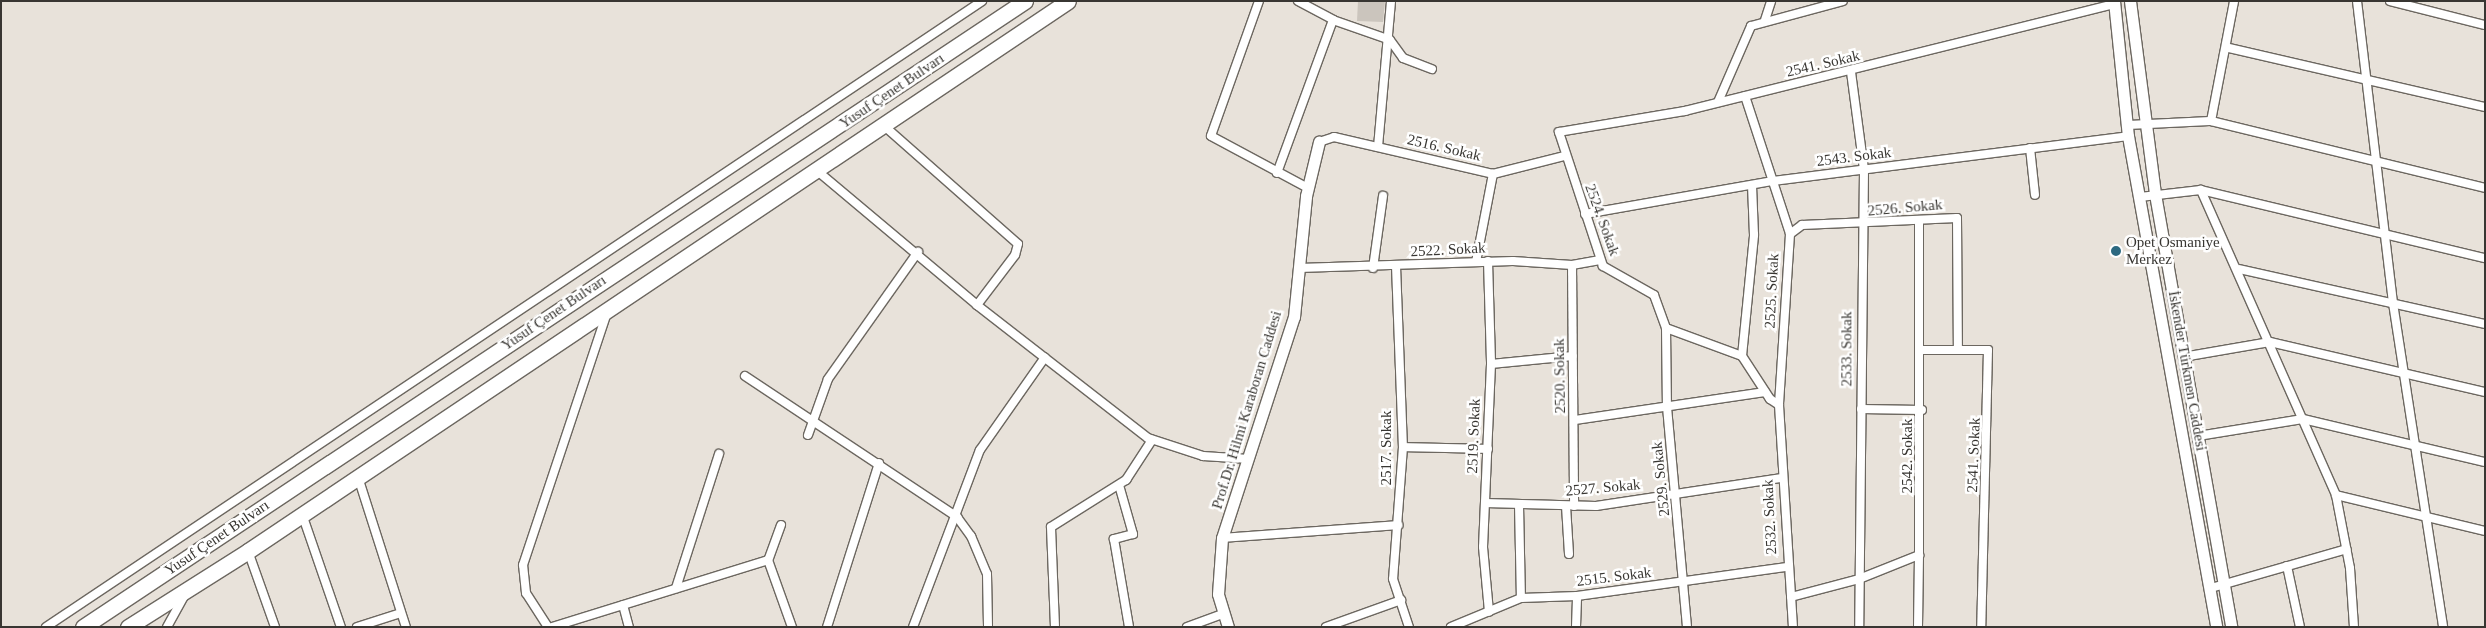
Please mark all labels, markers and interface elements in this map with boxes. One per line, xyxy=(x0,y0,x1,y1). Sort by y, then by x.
street label: 2541. Sokak xyxy=(1784,47,1862,81)
street label: Yusuf Çenet Bulvarı xyxy=(836,49,948,133)
street label: 2516. Sokak xyxy=(1405,131,1483,165)
street label: 2543. Sokak xyxy=(1816,143,1892,171)
street label: 2524. Sokak xyxy=(1581,182,1623,258)
street label: 2526. Sokak xyxy=(1867,196,1943,220)
place label: Opet Osmaniye Merkez xyxy=(2126,233,2220,268)
street label: 2522. Sokak xyxy=(1410,239,1486,261)
marker: Opet Osmaniye Merkez xyxy=(2110,245,2122,257)
street label: 2525. Sokak xyxy=(1761,253,1783,329)
street label: Yusuf Çenet Bulvarı xyxy=(498,271,610,355)
street label: İskender Türkmen Caddesi xyxy=(2164,289,2210,453)
street label: Prof.Dr. Hilmi Karaboran Caddesi xyxy=(1208,309,1286,511)
street label: 2533. Sokak xyxy=(1838,312,1856,386)
street label: 2520. Sokak xyxy=(1550,338,1570,414)
street label: 2519. Sokak xyxy=(1464,398,1484,474)
street label: 2517. Sokak xyxy=(1378,410,1396,486)
street label: 2541. Sokak xyxy=(1964,417,1984,493)
street label: 2542. Sokak xyxy=(1899,418,1917,494)
street label: 2529. Sokak xyxy=(1648,441,1674,517)
street label: 2527. Sokak xyxy=(1565,476,1641,500)
street label: 2532. Sokak xyxy=(1759,479,1781,555)
street label: Yusuf Çenet Bulvarı xyxy=(161,496,273,580)
street label: 2515. Sokak xyxy=(1576,563,1652,591)

